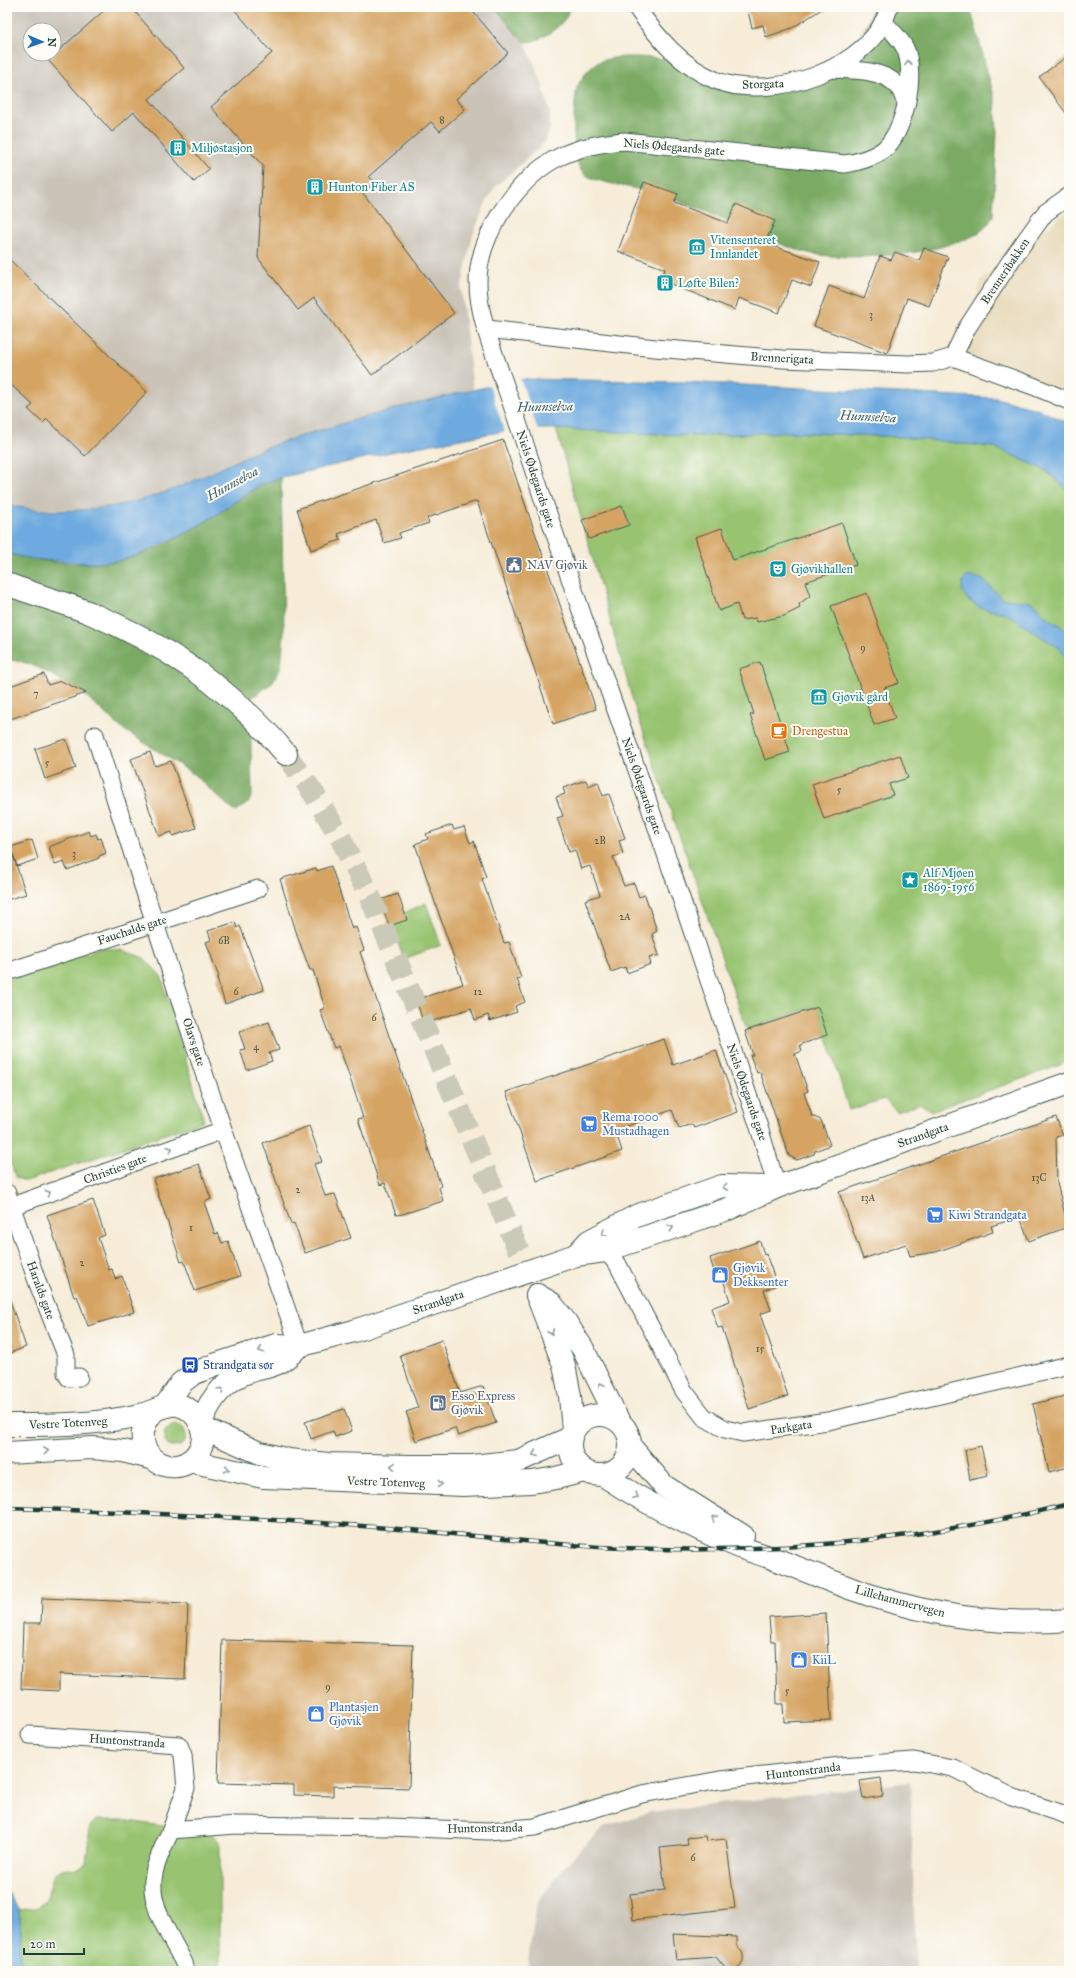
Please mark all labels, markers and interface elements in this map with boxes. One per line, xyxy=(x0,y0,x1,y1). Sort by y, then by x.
north arrow xyxy=(22,22,62,62)
text: N xyxy=(45,37,58,48)
one-way arrow xyxy=(904,60,913,66)
street label: Storgata xyxy=(742,76,785,93)
house number: 8 xyxy=(439,114,445,126)
street label: Niels Ødegaards gate xyxy=(623,136,725,159)
building icon: Miljøstasjon xyxy=(168,138,188,158)
place label: Miljøstasjon xyxy=(191,141,253,155)
building icon: Hunton Fiber AS xyxy=(305,177,325,197)
place label: Hunton Fiber AS xyxy=(328,180,415,194)
place label: Vitensenteret Innlandet xyxy=(709,233,777,261)
street label: Brenneribakken xyxy=(978,235,1032,307)
museum icon: Vitensenteret Innlandet xyxy=(687,237,707,257)
building icon: Løfte Bilen? xyxy=(655,273,675,293)
place label: Løfte Bilen? xyxy=(678,276,739,290)
house number: 3 xyxy=(869,309,873,321)
street label: Brennerigata xyxy=(750,349,815,368)
water label: Hunnselva xyxy=(516,399,573,416)
water label: Hunnselva xyxy=(838,407,897,426)
street label: Niels Ødegaards gate xyxy=(513,428,558,530)
water label: Hunnselva xyxy=(203,463,261,505)
public building icon: NAV Gjøvik xyxy=(504,555,524,575)
place label: NAV Gjøvik xyxy=(527,558,588,572)
theatre icon: Gjøvikhallen xyxy=(768,559,788,579)
place label: Gjøvikhallen xyxy=(791,562,854,576)
house number: 9 xyxy=(860,642,866,654)
museum icon: Gjøvik gård xyxy=(809,687,829,707)
house number: 7 xyxy=(33,688,39,700)
place label: Gjøvik gård xyxy=(832,690,888,705)
cafe icon: Drengestua xyxy=(769,721,789,741)
place label: Drengestua xyxy=(792,724,849,739)
street label: Niels Ødegaards gate xyxy=(618,736,665,837)
house number: 5 xyxy=(45,757,50,769)
house number: 5 xyxy=(837,784,842,796)
house number: 2B xyxy=(594,835,606,847)
house number: 3 xyxy=(72,848,76,860)
place label: Alf Mjøen 1869-1956 xyxy=(922,866,975,894)
place icon: Alf Mjøen 1869-1956 xyxy=(900,870,920,890)
house number: 2A xyxy=(619,911,631,923)
street label: Fauchalds gate xyxy=(96,912,169,949)
house number: 6B xyxy=(218,935,230,947)
house number: 6 xyxy=(233,986,239,998)
house number: 12 xyxy=(474,986,483,998)
house number: 6 xyxy=(371,1012,377,1024)
street label: Olavs gate xyxy=(179,1016,208,1068)
house number: 4 xyxy=(253,1041,259,1053)
street label: Niels Ødegaards gate xyxy=(723,1042,770,1143)
place label: Rema 1000 Mustadhagen xyxy=(602,1110,670,1139)
supermarket icon: Rema 1000 Mustadhagen xyxy=(579,1114,599,1134)
street label: Strandgata xyxy=(896,1119,952,1152)
one-way arrow xyxy=(167,1145,174,1154)
street label: Christies gate xyxy=(81,1151,149,1188)
house number: 13C xyxy=(1032,1172,1047,1184)
one-way arrow xyxy=(721,1182,728,1191)
house number: 2 xyxy=(296,1184,301,1196)
one-way arrow xyxy=(45,1190,52,1198)
house number: 13A xyxy=(861,1192,876,1204)
supermarket icon: Kiwi Strandgata xyxy=(925,1205,945,1225)
place label: Kiwi Strandgata xyxy=(948,1208,1028,1223)
house number: 1 xyxy=(189,1222,193,1234)
one-way arrow xyxy=(667,1224,674,1233)
one-way arrow xyxy=(600,1228,608,1236)
house number: 2 xyxy=(80,1257,85,1269)
street label: Haralds gate xyxy=(23,1259,58,1321)
place label: Gjøvik Dekksenter xyxy=(733,1261,789,1289)
shop icon: Gjøvik Dekksenter xyxy=(710,1265,730,1285)
street label: Strandgata xyxy=(411,1286,467,1318)
one-way arrow xyxy=(546,1327,554,1335)
house number: 15 xyxy=(756,1343,765,1355)
one-way arrow xyxy=(258,1345,265,1354)
bus stop icon: Strandgata sør xyxy=(180,1355,200,1375)
place label: Strandgata sør xyxy=(203,1358,274,1373)
one-way arrow xyxy=(598,1382,606,1390)
one-way arrow xyxy=(216,1387,223,1395)
place label: Esso Express Gjøvik xyxy=(451,1389,515,1417)
fuel station icon: Esso Express Gjøvik xyxy=(428,1393,448,1413)
street label: Vestre Totenveg xyxy=(28,1414,108,1433)
street label: Parkgata xyxy=(769,1417,814,1438)
one-way arrow xyxy=(43,1447,49,1456)
one-way arrow xyxy=(531,1449,539,1457)
one-way arrow xyxy=(390,1462,396,1470)
one-way arrow xyxy=(224,1464,230,1472)
street label: Vestre Totenveg xyxy=(346,1474,426,1491)
one-way arrow xyxy=(437,1480,443,1488)
one-way arrow xyxy=(632,1491,639,1499)
one-way arrow xyxy=(711,1516,718,1523)
street label: Lillehammervegen xyxy=(853,1582,947,1621)
shop icon: KiiL xyxy=(789,1650,809,1670)
place label: KiiL xyxy=(812,1653,836,1667)
house number: 9 xyxy=(325,1681,331,1693)
house number: 5 xyxy=(785,1685,790,1697)
place label: Plantasjen Gjøvik xyxy=(329,1700,379,1728)
shop icon: Plantasjen Gjøvik xyxy=(306,1704,326,1724)
street label: Huntonstranda xyxy=(89,1731,166,1751)
street label: Huntonstranda xyxy=(765,1759,842,1783)
street label: Huntonstranda xyxy=(447,1820,524,1836)
house number: 6 xyxy=(690,1852,696,1864)
scale bar xyxy=(24,1930,84,1956)
text: 20 m xyxy=(30,1937,56,1951)

